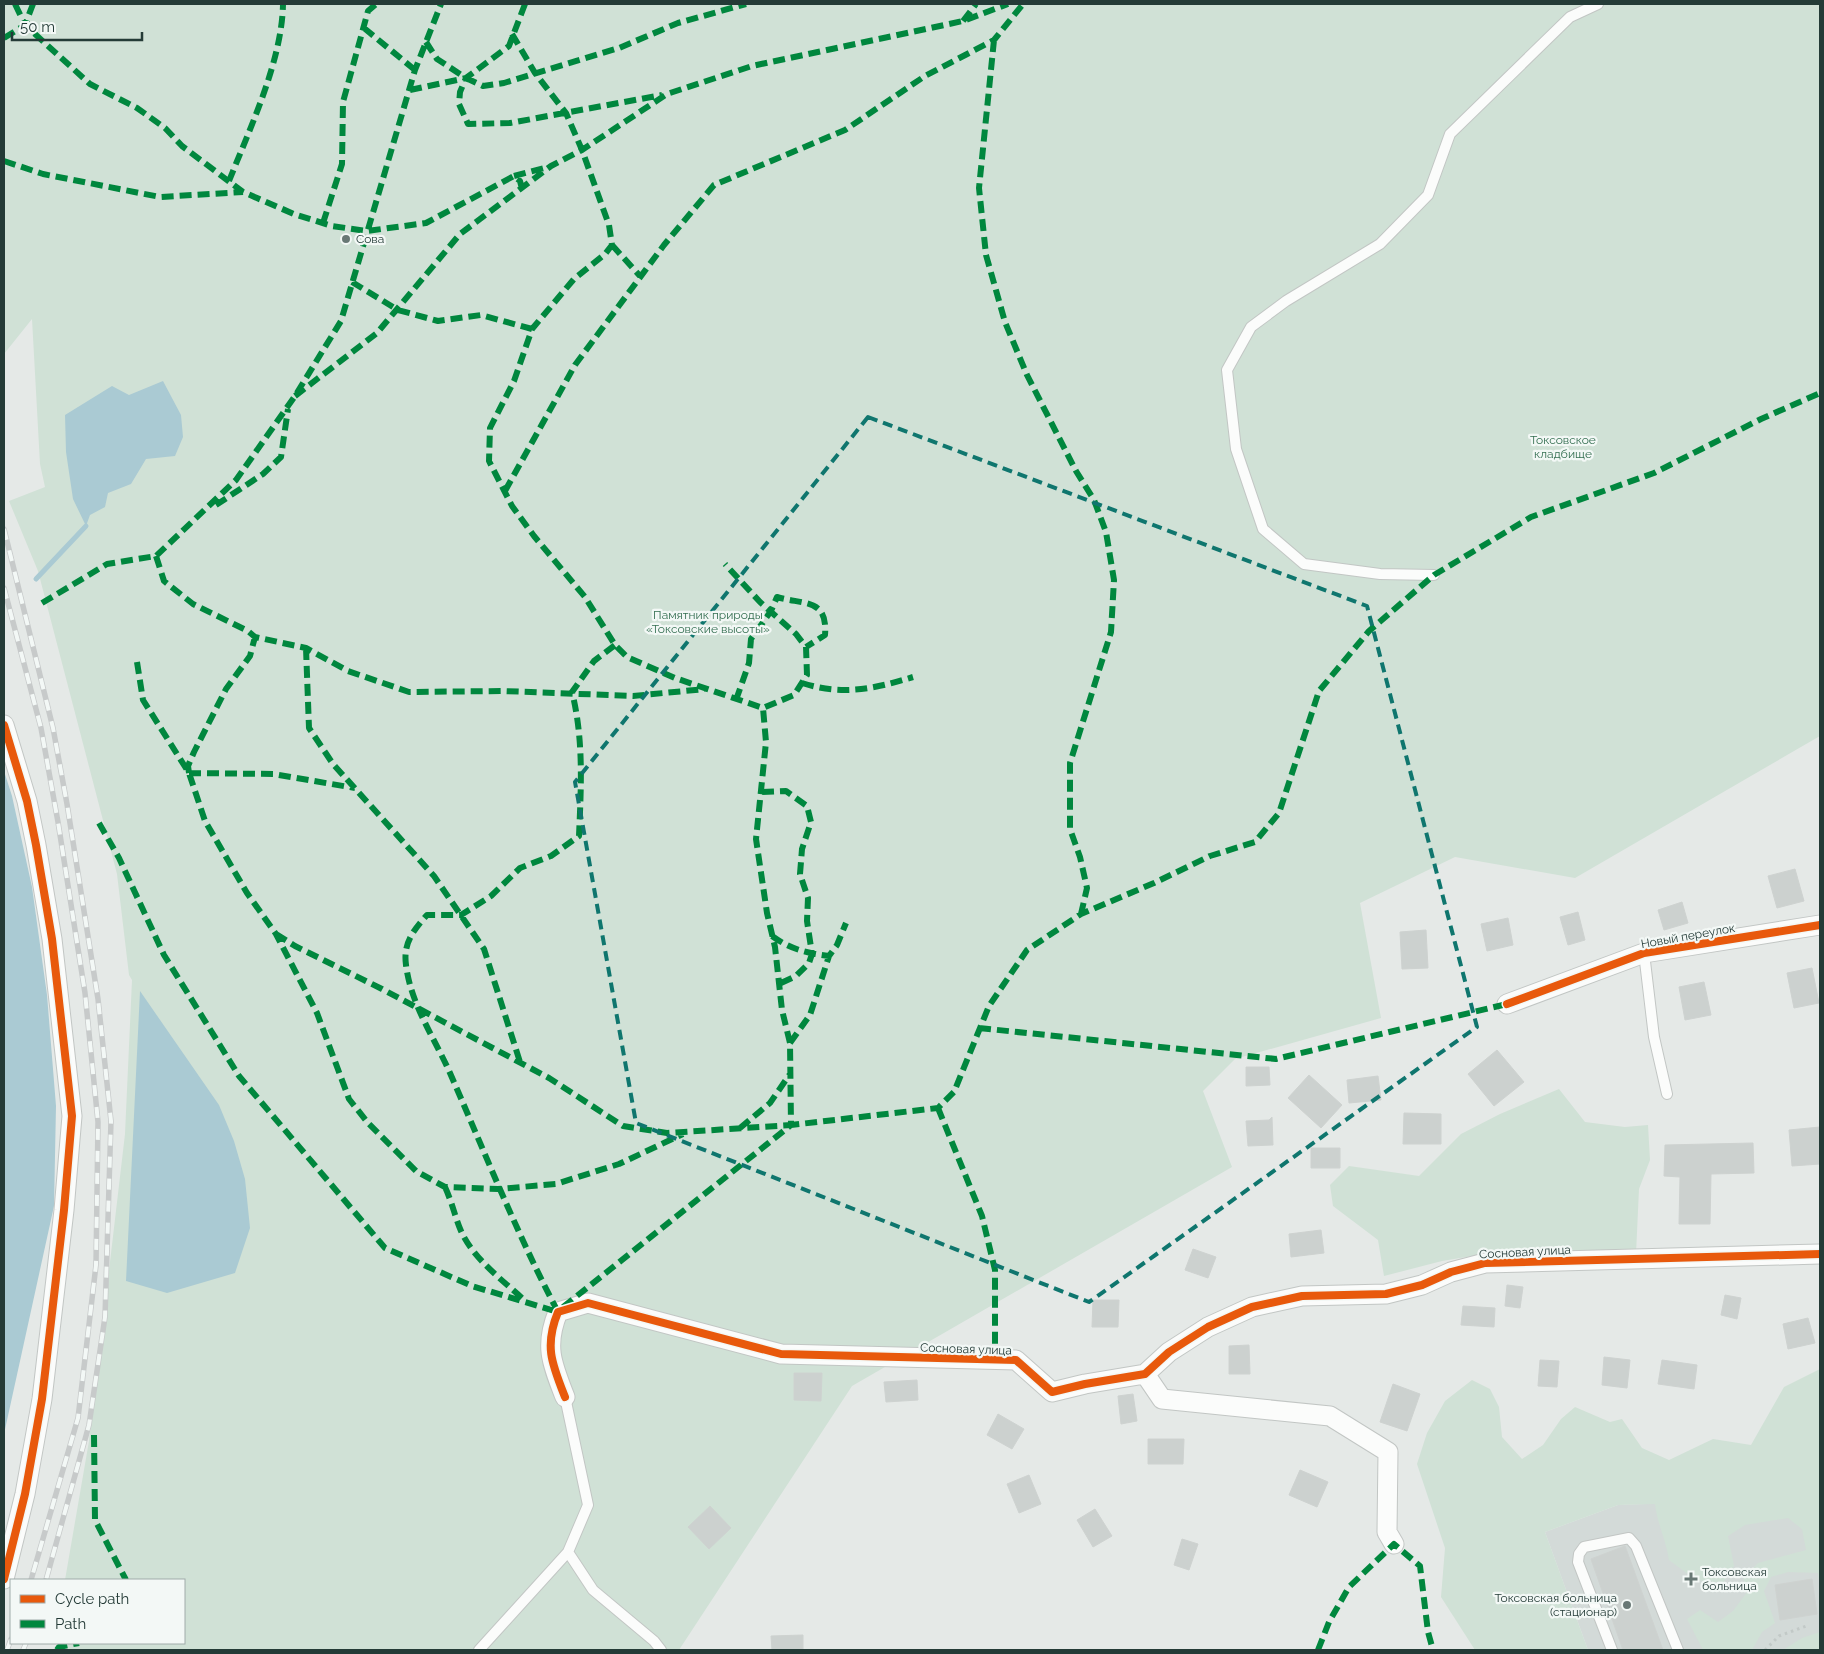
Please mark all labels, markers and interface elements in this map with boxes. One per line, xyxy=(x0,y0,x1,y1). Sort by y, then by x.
scale bar xyxy=(12,10,142,42)
text: 50 m xyxy=(20,18,55,36)
place label: Сова xyxy=(356,232,384,246)
marker: Сова xyxy=(340,233,352,245)
park label: Токсовское кладбище xyxy=(1530,433,1596,461)
park label: Памятник природы «Токсовские высоты» xyxy=(646,608,770,636)
street label: Новый переулок xyxy=(1640,921,1736,951)
street label: Сосновая улица xyxy=(1479,1243,1571,1261)
street label: Сосновая улица xyxy=(920,1340,1012,1358)
place label: Токсовская больница xyxy=(1702,1565,1767,1593)
marker: Токсовская больница xyxy=(1684,1572,1698,1586)
legend xyxy=(10,1579,185,1644)
text: Cycle path xyxy=(55,1590,129,1608)
place label: Токсовская больница (стационар) xyxy=(1495,1591,1617,1619)
marker: Токсовская больница (стационар) xyxy=(1621,1599,1633,1611)
text: Path xyxy=(55,1615,86,1633)

